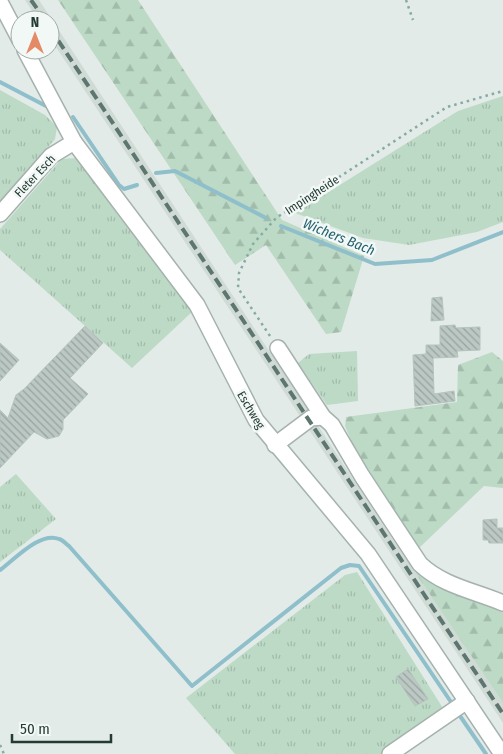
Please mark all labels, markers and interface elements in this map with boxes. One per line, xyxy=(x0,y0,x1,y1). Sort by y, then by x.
north arrow xyxy=(10,10,60,60)
text: N xyxy=(31,14,39,31)
street label: Fleter Esch xyxy=(12,152,58,200)
street label: Impingheide xyxy=(282,172,342,218)
water label: Wichers Bach xyxy=(301,215,377,259)
street label: Eschweg xyxy=(234,389,268,432)
scale bar xyxy=(12,712,111,744)
text: 50 m xyxy=(20,720,50,738)

